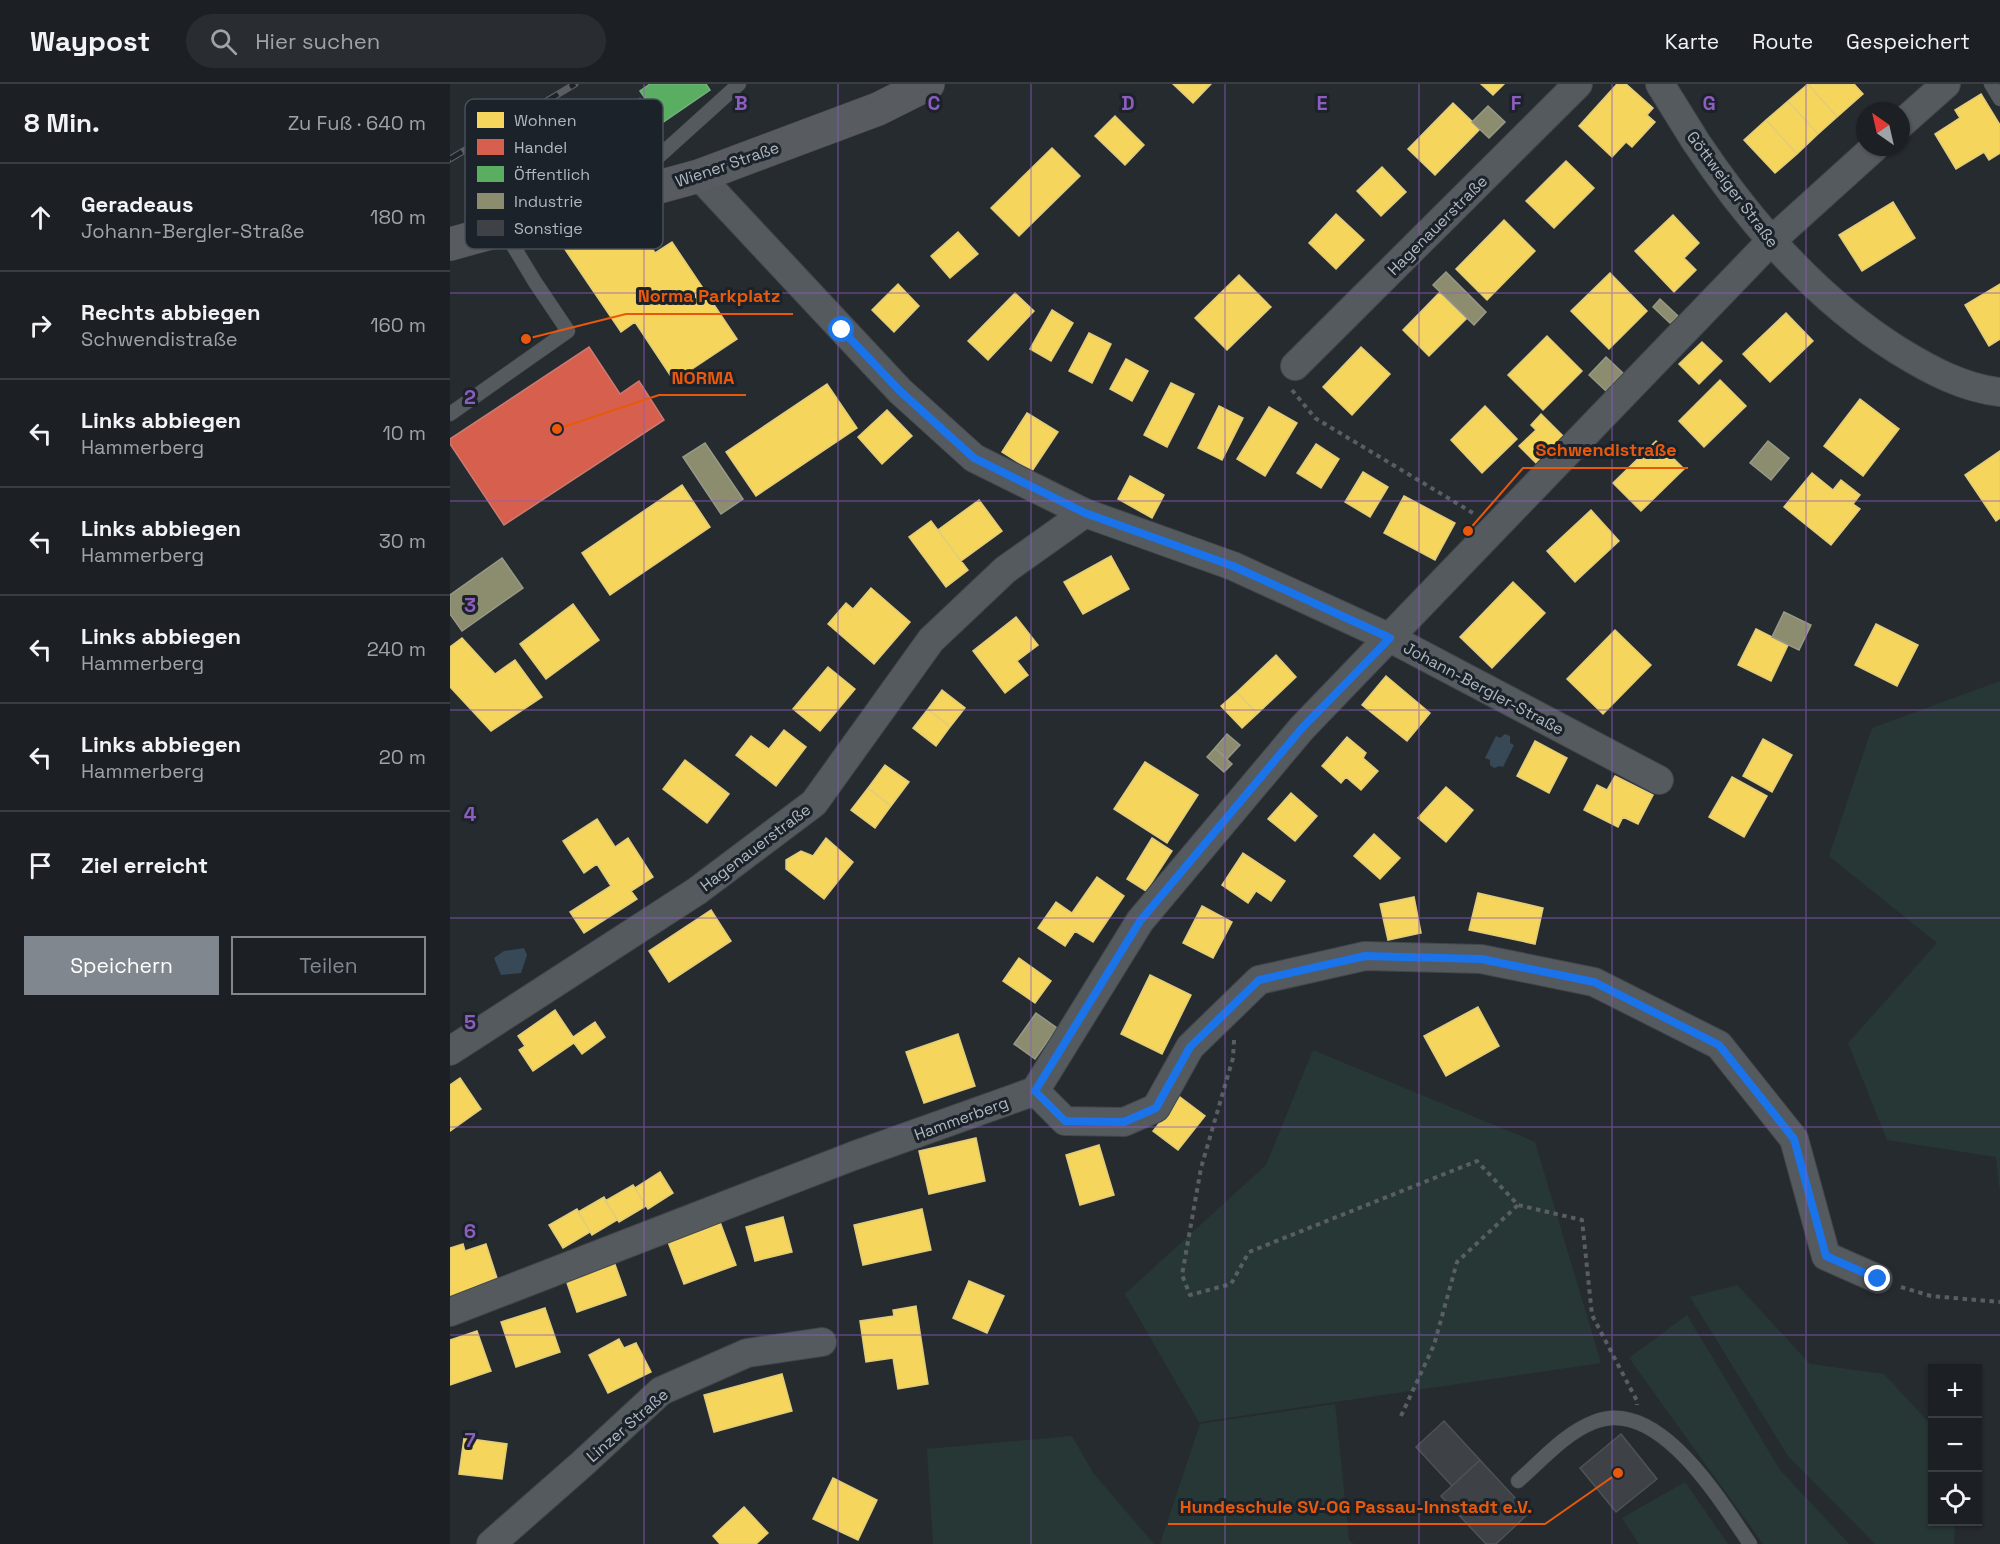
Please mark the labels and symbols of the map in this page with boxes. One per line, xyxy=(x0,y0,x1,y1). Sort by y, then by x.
text: B xyxy=(734,90,748,116)
text: C xyxy=(928,90,941,116)
text: D xyxy=(1121,90,1135,116)
text: E xyxy=(1316,90,1328,116)
text: F xyxy=(1511,90,1522,116)
text: G xyxy=(1702,90,1716,116)
legend xyxy=(465,99,663,249)
north arrow xyxy=(1856,102,1910,156)
text: Wohnen xyxy=(514,110,577,131)
street label: Göttweiger Straße xyxy=(1682,127,1783,252)
text: Handel xyxy=(514,137,567,158)
street label: Wiener Straße xyxy=(672,137,782,192)
text: Öffentlich xyxy=(514,164,590,185)
street label: Hagenauerstraße xyxy=(1383,171,1492,280)
text: Industrie xyxy=(514,191,583,212)
text: Sonstige xyxy=(514,218,583,239)
callout: Norma Parkplatz xyxy=(626,278,793,314)
text: Norma Parkplatz xyxy=(638,284,780,307)
route start xyxy=(828,316,854,342)
callout: NORMA xyxy=(659,359,746,395)
text: NORMA xyxy=(672,366,735,389)
text: 2 xyxy=(464,384,476,410)
callout: Schwendistraße xyxy=(1523,432,1688,468)
text: Schwendistraße xyxy=(1535,438,1677,461)
text: 3 xyxy=(464,592,476,618)
street label: Johann-Bergler-Straße xyxy=(1400,637,1568,740)
street label: Hagenauerstraße xyxy=(696,799,815,896)
text: 4 xyxy=(464,801,477,827)
text: 5 xyxy=(464,1009,476,1035)
street label: Hammerberg xyxy=(911,1092,1011,1145)
text: 6 xyxy=(464,1218,476,1244)
route end xyxy=(1864,1265,1890,1291)
street label: Linzer Straße xyxy=(582,1384,673,1467)
text: 7 xyxy=(464,1427,476,1453)
callout: Hundeschule SV-OG Passau-Innstadt e.V. xyxy=(1168,1488,1545,1524)
text: Hundeschule SV-OG Passau-Innstadt e.V. xyxy=(1180,1495,1532,1518)

